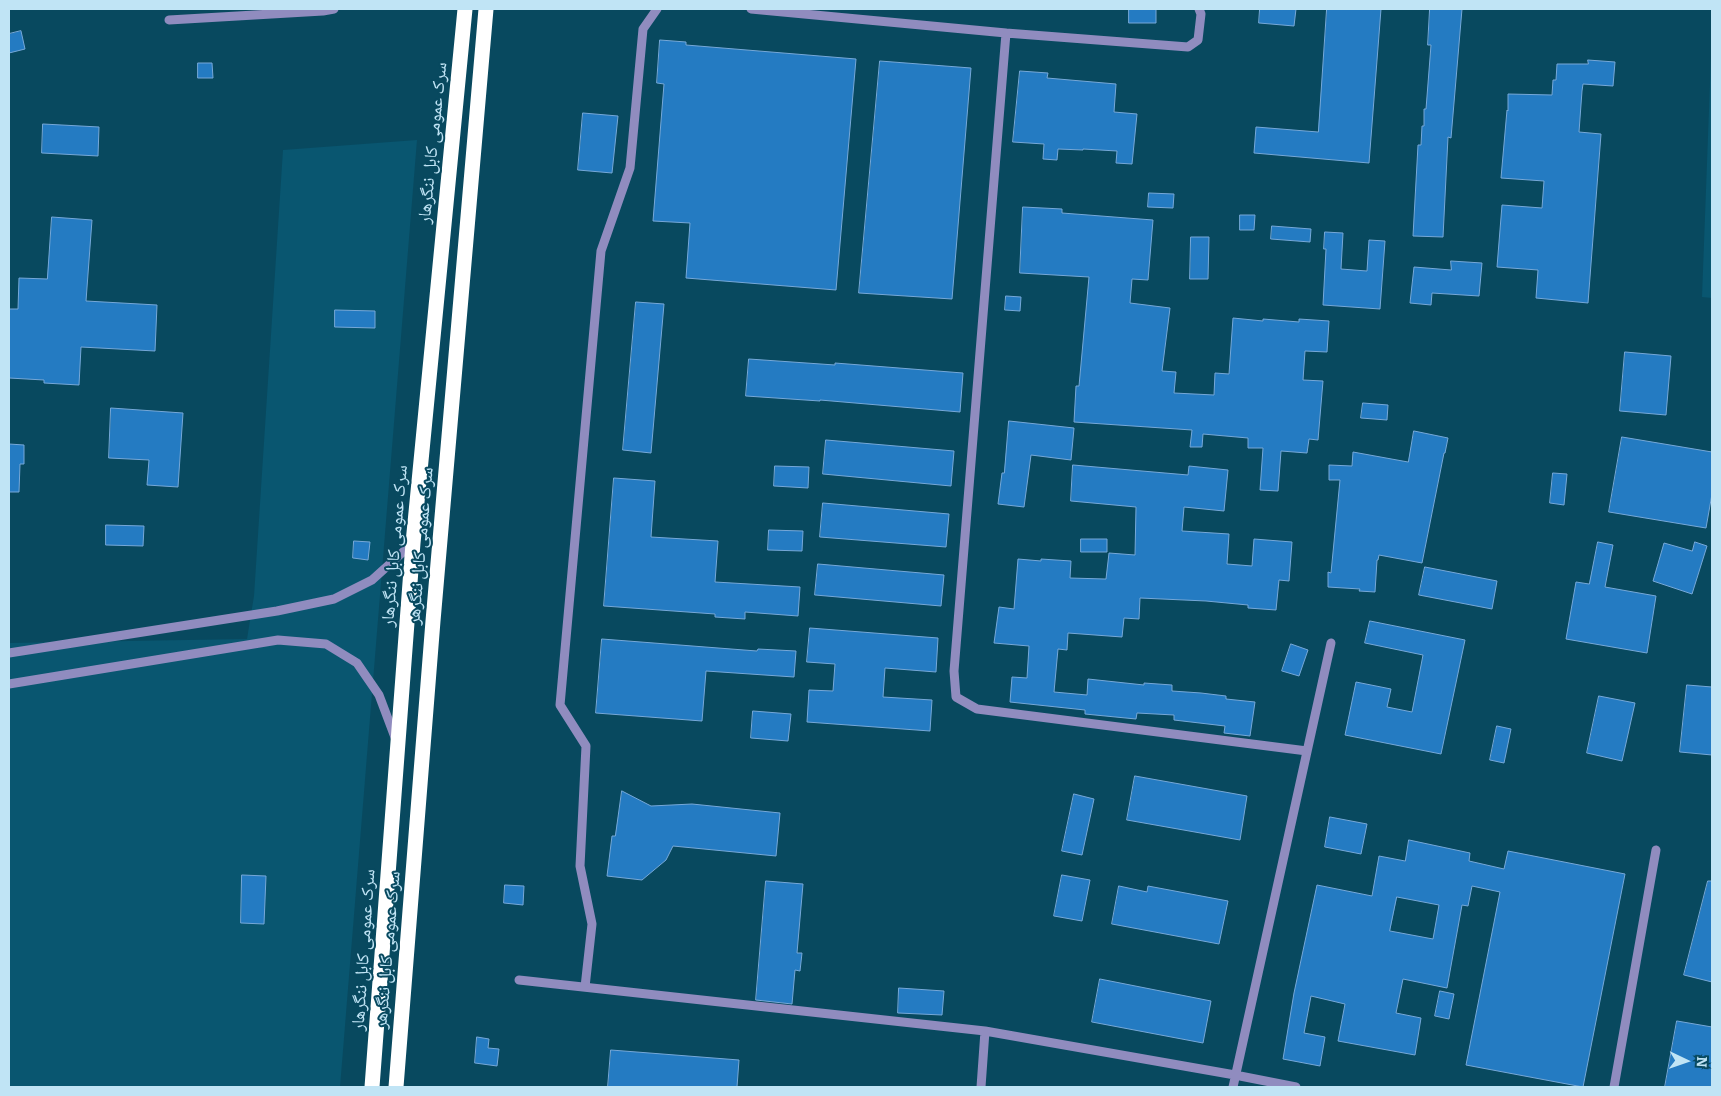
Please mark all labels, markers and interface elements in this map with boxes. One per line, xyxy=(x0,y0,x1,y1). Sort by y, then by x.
street label: سرک عمومی کابل ننگرهار xyxy=(414,61,452,225)
street label: سرک عمومی کابل ننگرهار xyxy=(377,464,413,628)
street label: سرک عمومی کابل ننگرهر xyxy=(403,466,439,626)
street label: سرک عمومی کابل ننگرهار xyxy=(348,868,380,1032)
street label: سرک عمومی کابل ننگرهر xyxy=(370,870,406,1030)
north arrow xyxy=(1661,1036,1711,1086)
text: N xyxy=(1693,1056,1710,1068)

